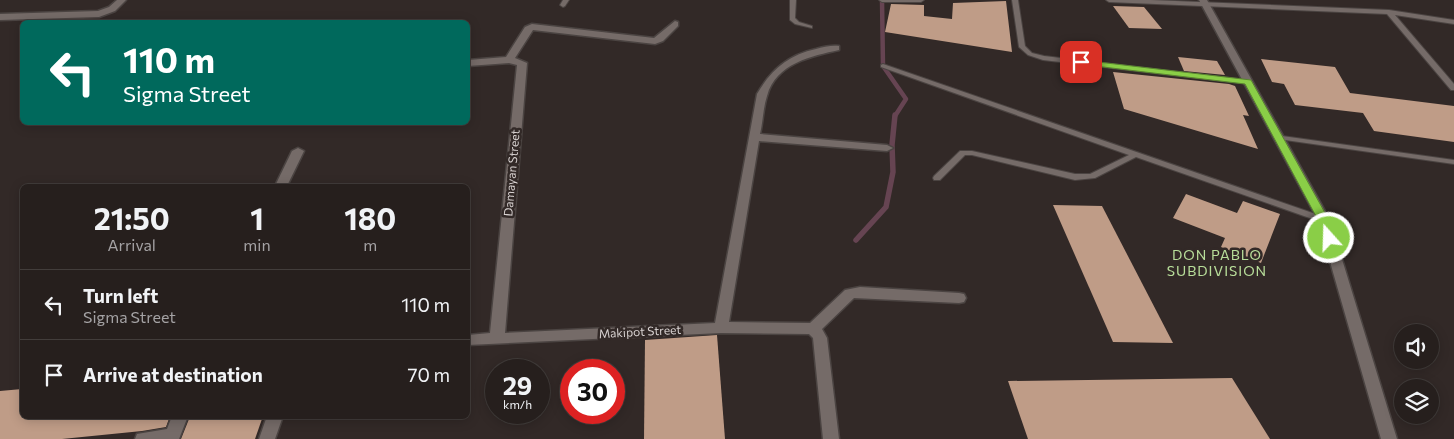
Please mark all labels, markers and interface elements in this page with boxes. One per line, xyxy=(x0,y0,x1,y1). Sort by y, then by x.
text: 110 m xyxy=(123,37,215,80)
icon: left xyxy=(40,40,105,105)
pin xyxy=(1060,41,1102,83)
icon: arrive xyxy=(1067,48,1095,76)
text: Sigma Street xyxy=(123,80,251,107)
street label: Damayan Street xyxy=(500,129,522,217)
text: 21:50 xyxy=(94,199,170,236)
text: 1 xyxy=(250,199,264,236)
text: 180 xyxy=(344,199,396,236)
position arrow xyxy=(1302,211,1354,263)
text: Arrival xyxy=(107,235,156,254)
text: min xyxy=(243,235,271,254)
text: m xyxy=(363,235,377,254)
district label: DON PABLO SUBDIVISION xyxy=(1167,246,1267,279)
text: Turn left xyxy=(83,284,158,307)
icon: left xyxy=(40,291,68,319)
text: 110 m xyxy=(401,293,450,316)
text: Sigma Street xyxy=(83,307,176,326)
street label: Makipot Street xyxy=(598,322,682,340)
map controls xyxy=(1394,324,1439,424)
button: sound xyxy=(1394,324,1439,369)
speed limit sign: 30 xyxy=(560,359,625,424)
icon: arrive xyxy=(40,361,68,389)
text: Arrive at destination xyxy=(83,363,263,386)
text: 70 m xyxy=(407,363,450,386)
text: 29 xyxy=(503,370,532,400)
button: layers xyxy=(1394,379,1439,424)
text: km/h xyxy=(503,397,532,411)

